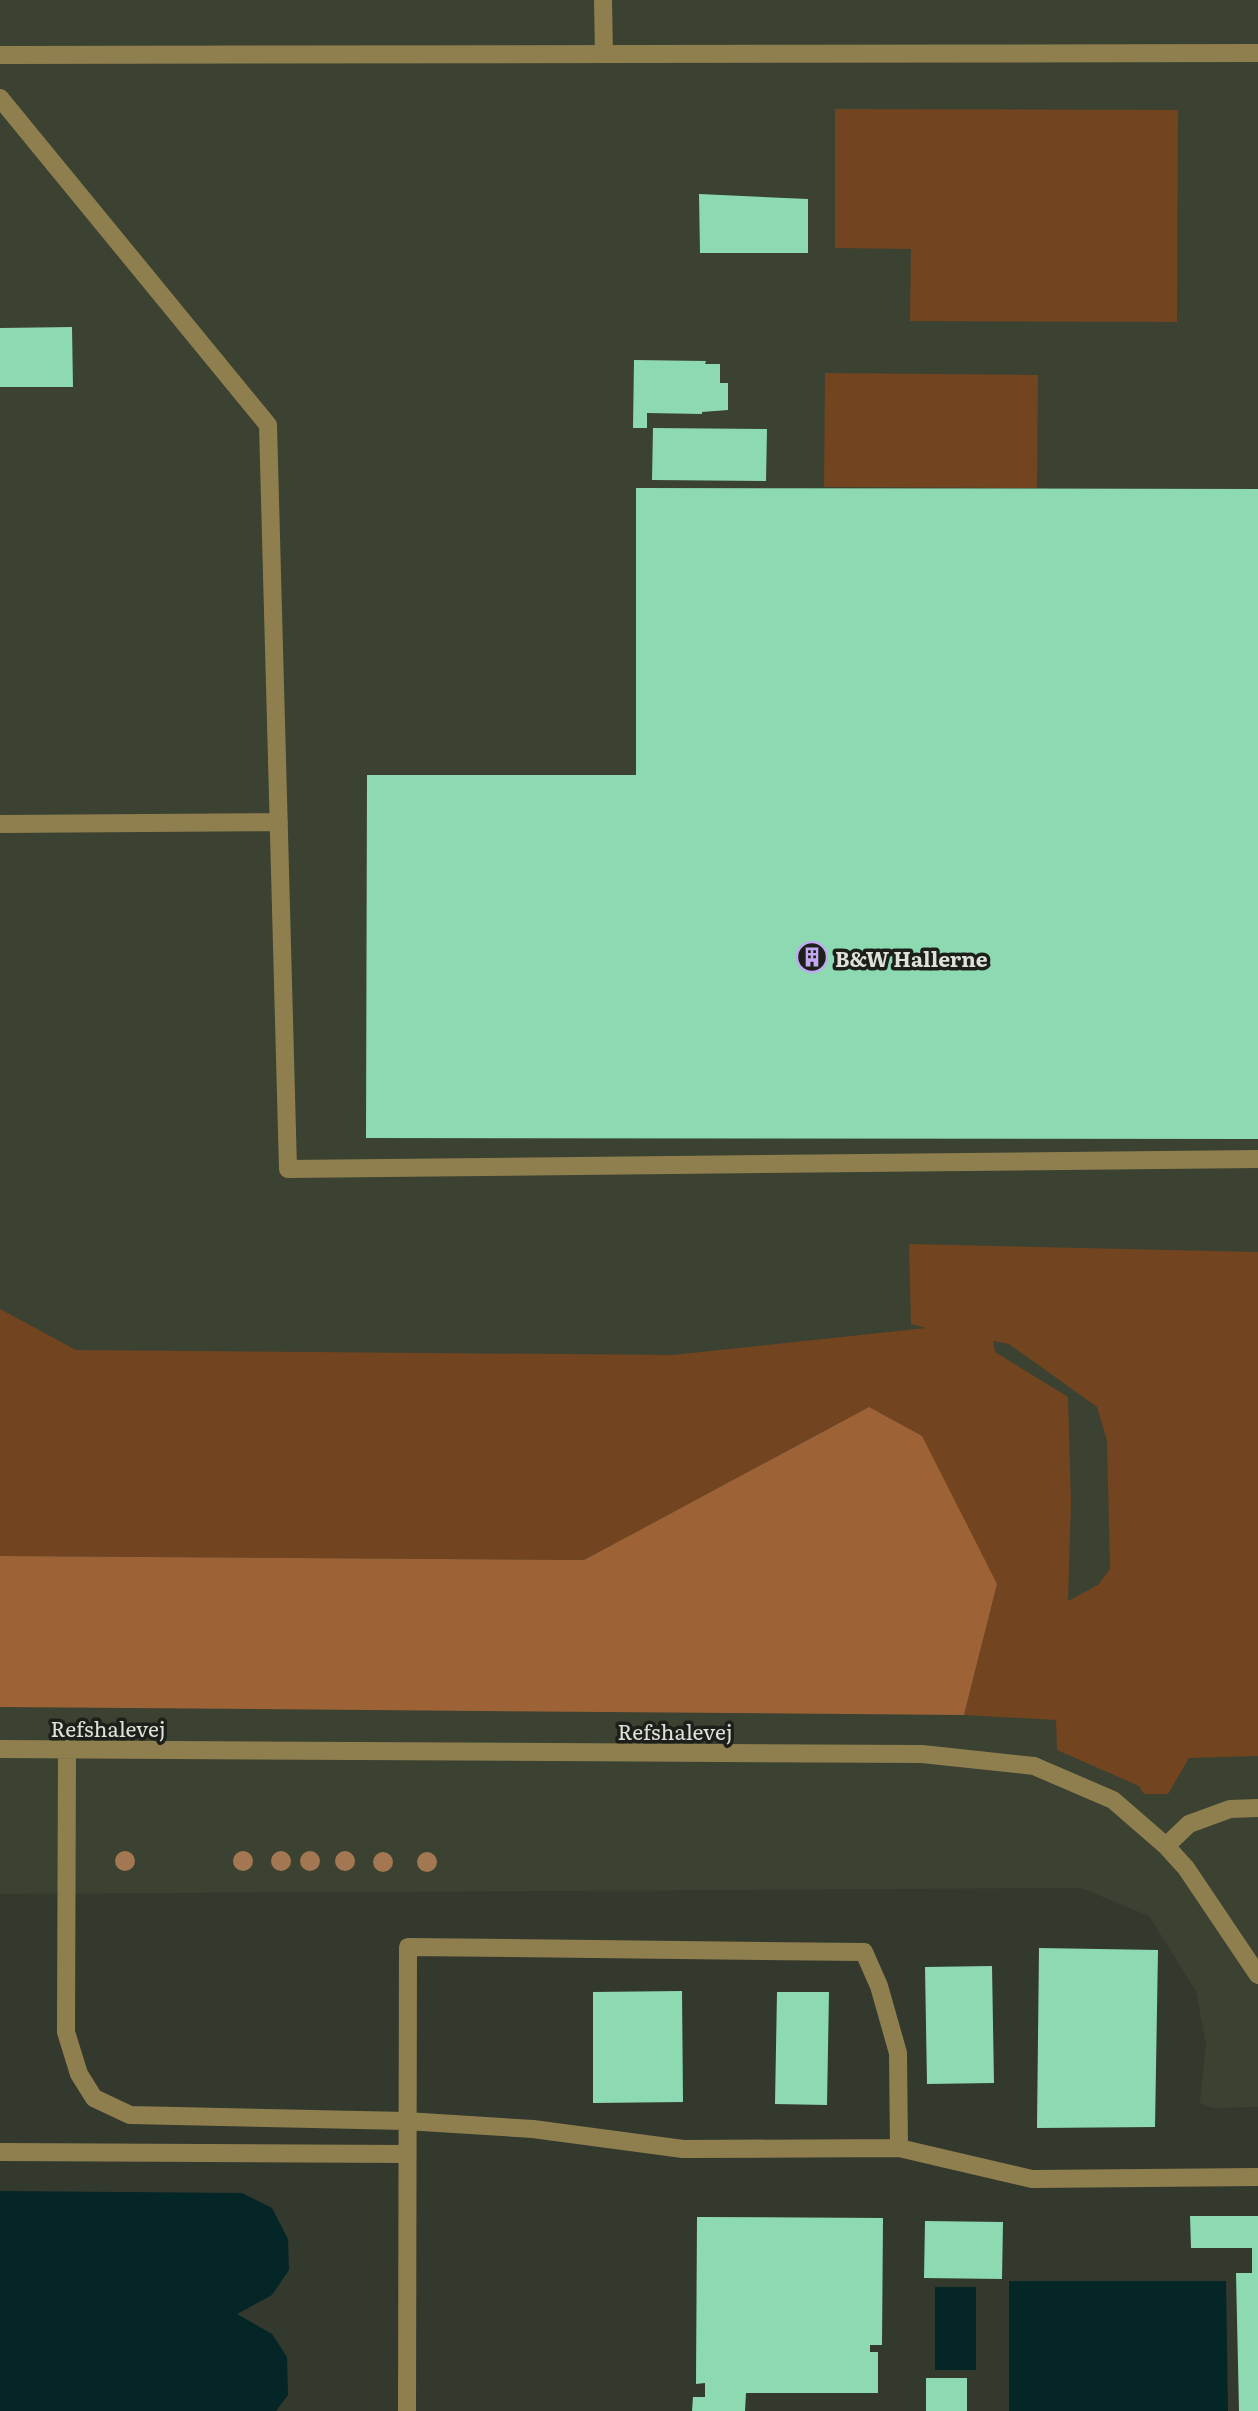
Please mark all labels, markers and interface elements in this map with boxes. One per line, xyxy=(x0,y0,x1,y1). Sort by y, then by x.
building icon: B&W Hallerne xyxy=(795,940,829,974)
place label: B&W Hallerne xyxy=(835,942,988,973)
street label: Refshalevej xyxy=(51,1712,165,1743)
street label: Refshalevej xyxy=(618,1715,732,1746)

